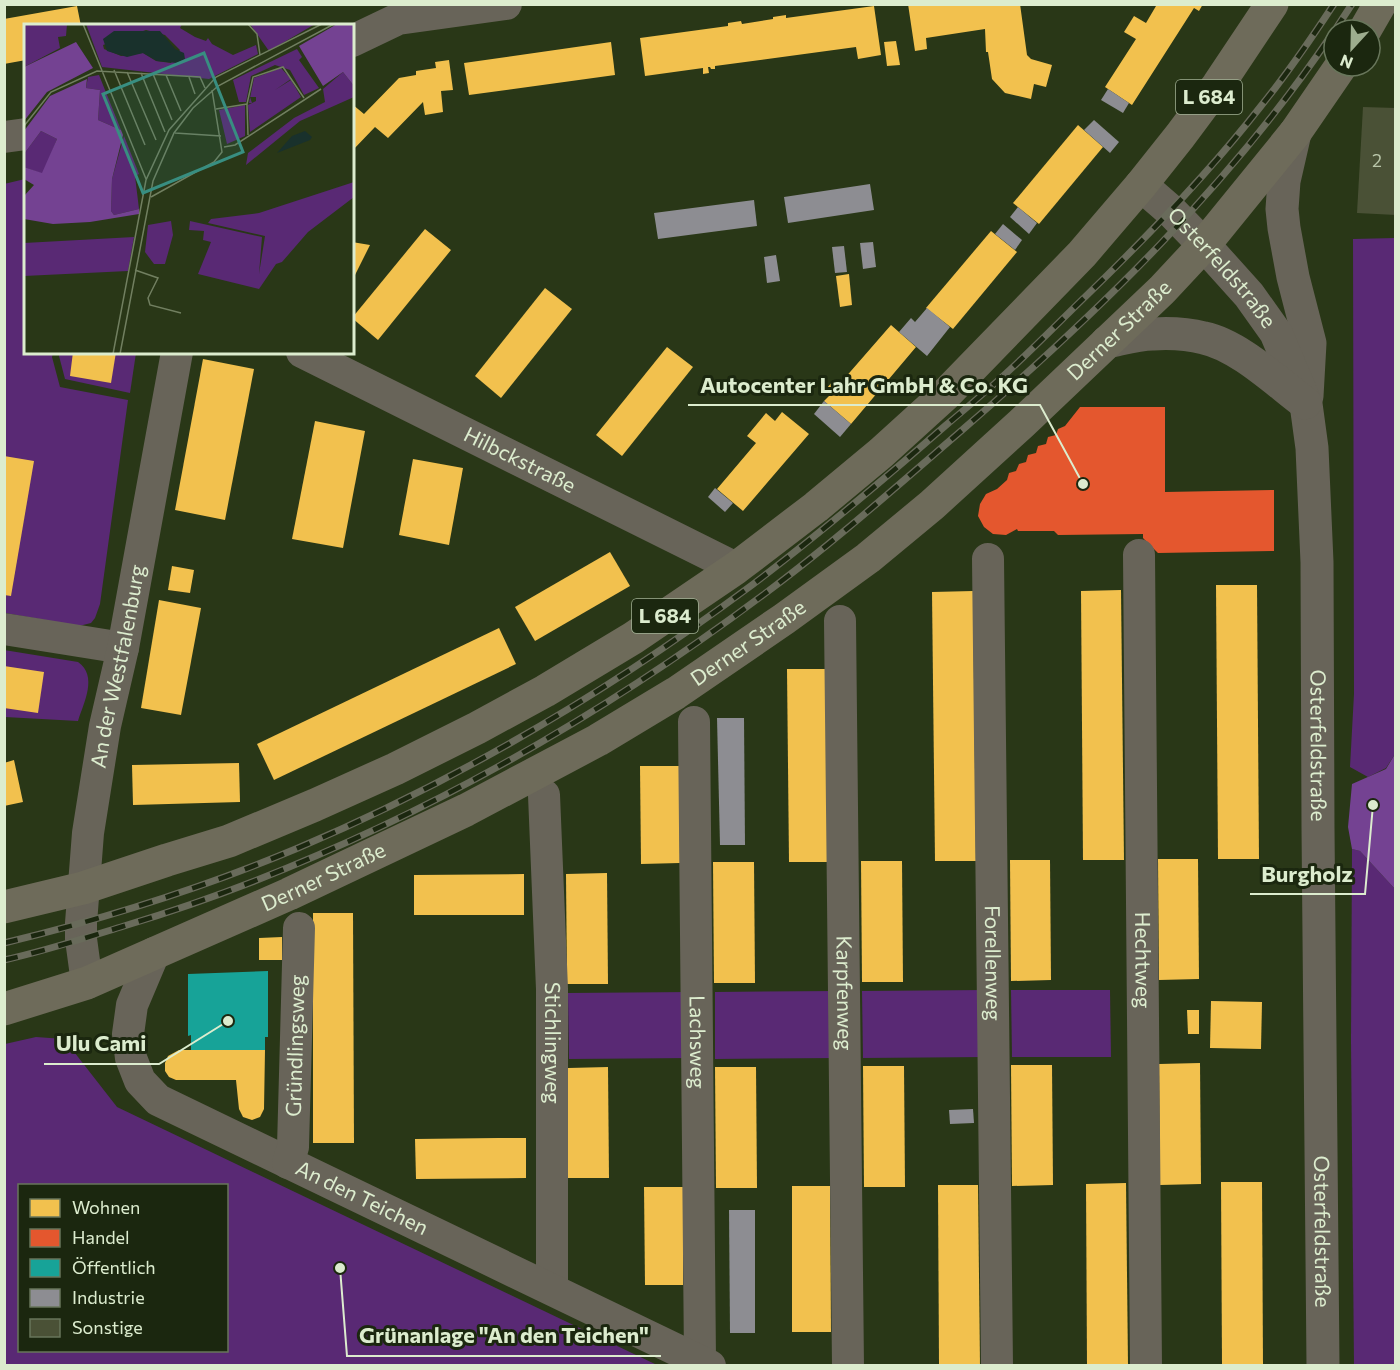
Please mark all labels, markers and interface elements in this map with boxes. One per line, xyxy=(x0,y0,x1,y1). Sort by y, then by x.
north arrow xyxy=(1322,18,1382,78)
inset map xyxy=(24,24,354,354)
text: N xyxy=(1337,51,1355,73)
road number: L 684 xyxy=(1176,80,1242,114)
house number: 2 xyxy=(1372,149,1382,171)
street label: Osterfeldstraße xyxy=(1163,201,1282,332)
street label: Derner Straße xyxy=(1061,274,1176,385)
callout: Autocenter Lahr GmbH & Co. KG xyxy=(688,365,1040,405)
text: Autocenter Lahr GmbH & Co. KG xyxy=(700,371,1028,398)
street label: Hilbckstraße xyxy=(460,421,580,497)
street label: An der Westfalenburg xyxy=(85,562,149,770)
street label: Derner Straße xyxy=(685,594,810,690)
road number: L 684 xyxy=(632,599,698,633)
street label: Osterfeldstraße xyxy=(1306,669,1332,822)
street label: Derner Straße xyxy=(257,836,389,916)
callout: Burgholz xyxy=(1250,854,1365,894)
text: Burgholz xyxy=(1261,860,1353,887)
street label: Forellenweg xyxy=(981,905,1007,1021)
street label: Hechtweg xyxy=(1131,911,1157,1008)
street label: Karpfenweg xyxy=(832,935,859,1051)
street label: Gründlingsweg xyxy=(280,974,309,1117)
street label: Stichlingweg xyxy=(541,981,566,1104)
street label: Lachsweg xyxy=(686,995,711,1089)
callout: Ulu Cami xyxy=(44,1024,159,1064)
text: Ulu Cami xyxy=(56,1029,146,1056)
street label: An den Teichen xyxy=(292,1154,433,1239)
street label: Osterfeldstraße xyxy=(1310,1155,1336,1308)
legend xyxy=(18,1184,228,1352)
text: Wohnen xyxy=(72,1196,140,1218)
text: Handel xyxy=(72,1226,130,1248)
text: Öffentlich xyxy=(72,1256,156,1278)
text: Industrie xyxy=(72,1286,145,1308)
text: Sonstige xyxy=(72,1316,143,1338)
callout: Grünanlage "An den Teichen" xyxy=(347,1316,661,1356)
text: Grünanlage "An den Teichen" xyxy=(359,1321,649,1348)

